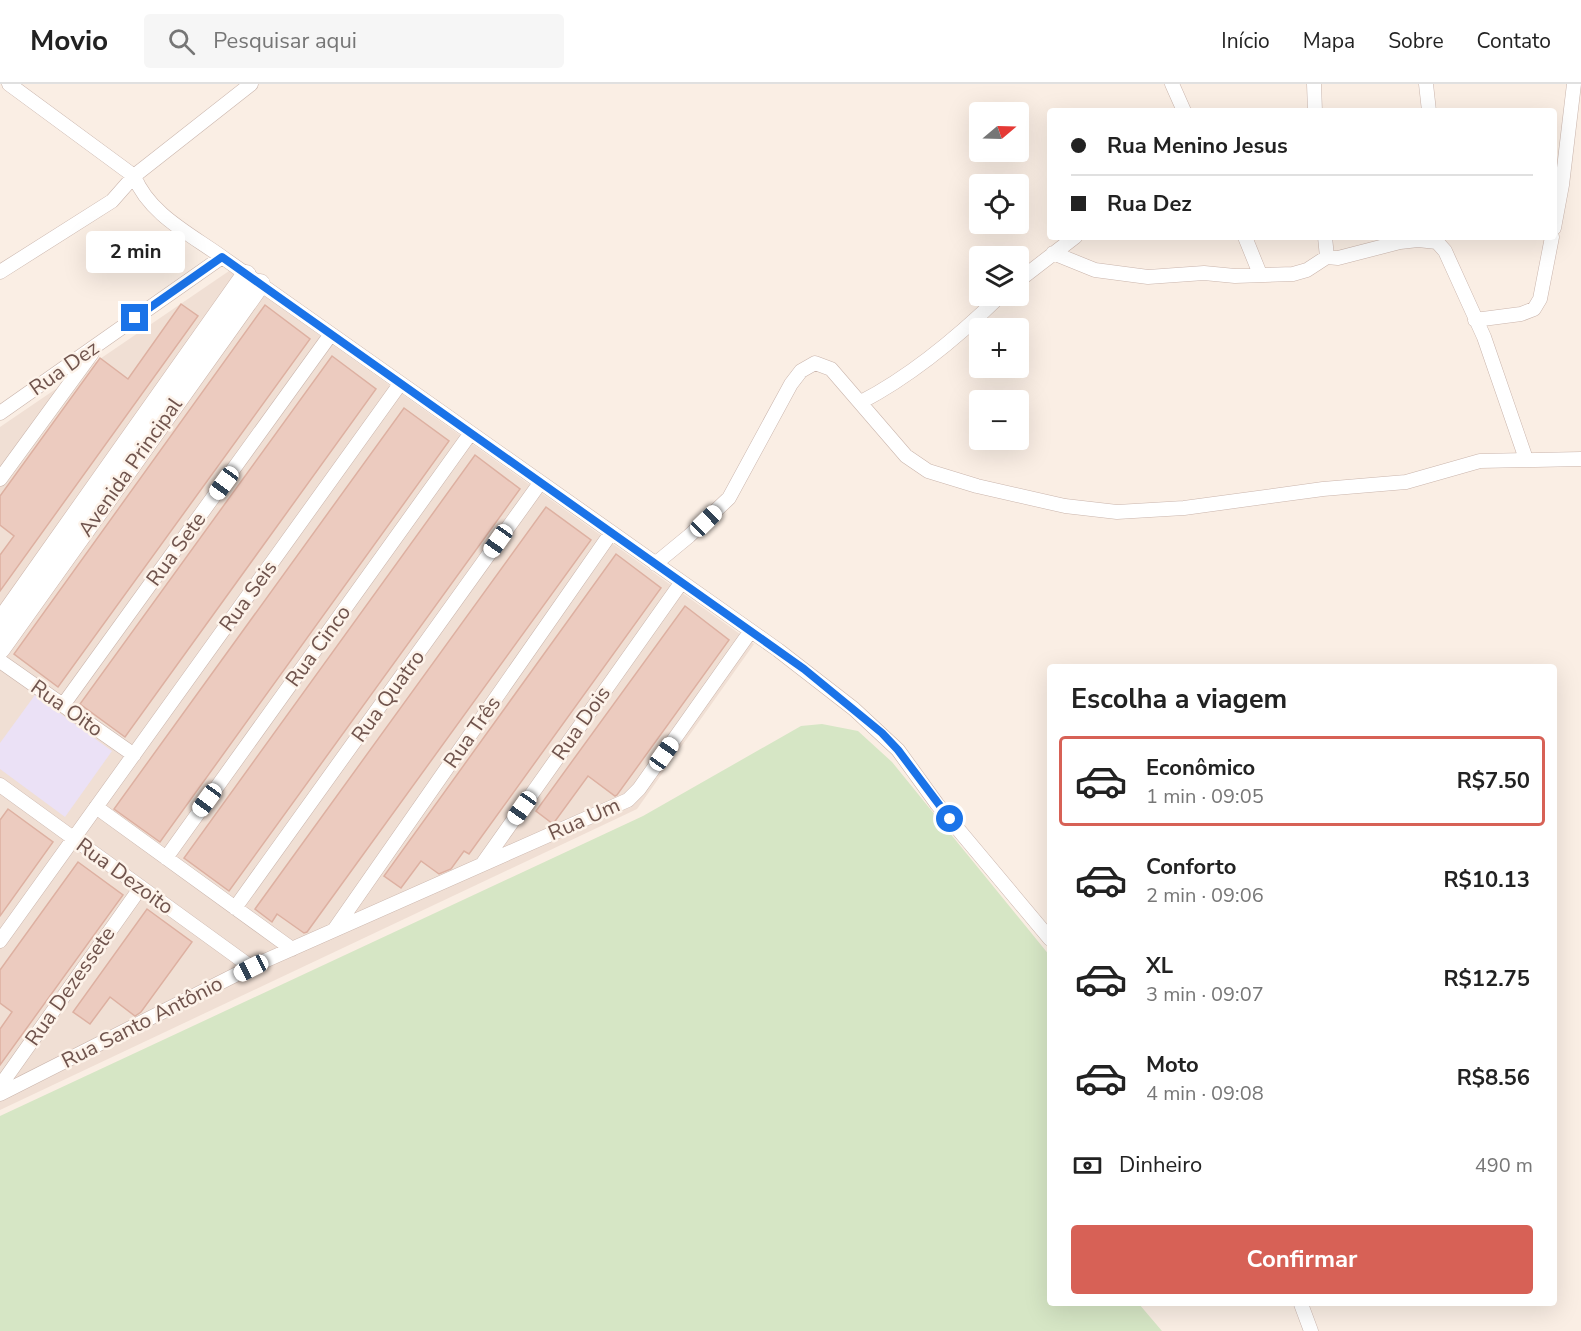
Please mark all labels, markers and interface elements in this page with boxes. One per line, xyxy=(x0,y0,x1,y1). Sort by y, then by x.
search box xyxy=(144,14,564,68)
text: Movio xyxy=(30,22,108,60)
icon: search xyxy=(165,25,198,58)
text: Pesquisar aqui xyxy=(213,26,357,56)
text: Início xyxy=(1221,27,1270,55)
text: Mapa xyxy=(1303,27,1355,55)
text: Sobre xyxy=(1388,27,1444,55)
text: Contato xyxy=(1477,27,1551,55)
north arrow xyxy=(969,102,1029,162)
map controls xyxy=(969,102,1029,450)
text: Rua Menino Jesus xyxy=(1107,131,1288,161)
button: locate xyxy=(969,174,1029,234)
text: Rua Dez xyxy=(1107,189,1192,219)
callout: 2 min xyxy=(86,231,184,273)
text: 2 min xyxy=(110,238,161,265)
button: layers xyxy=(969,246,1029,306)
route end xyxy=(121,304,148,331)
button: + xyxy=(969,318,1029,378)
street label: Rua Dez xyxy=(24,334,105,402)
button: − xyxy=(969,390,1029,450)
street label: Avenida Principal xyxy=(72,391,189,542)
car xyxy=(206,463,242,503)
car xyxy=(687,502,725,540)
street label: Rua Sete xyxy=(140,506,212,592)
car xyxy=(480,521,516,561)
street label: Rua Seis xyxy=(213,555,283,637)
street label: Rua Cinco xyxy=(279,600,357,692)
street label: Rua Quatro xyxy=(345,644,431,748)
street label: Rua Oito xyxy=(25,673,109,743)
street label: Rua Dois xyxy=(545,680,617,766)
text: Escolha a viagem xyxy=(1071,681,1287,718)
street label: Rua Três xyxy=(437,690,507,774)
car xyxy=(646,734,682,774)
text: Econômico xyxy=(1146,753,1255,783)
icon: car xyxy=(1074,754,1128,808)
text: R$7.50 xyxy=(1457,766,1530,796)
car xyxy=(189,780,225,820)
text: 1 min · 09:05 xyxy=(1146,783,1264,810)
car xyxy=(504,788,540,828)
street label: Rua Um xyxy=(544,791,624,847)
route start xyxy=(936,805,963,832)
street label: Rua Dezoito xyxy=(71,831,179,921)
text: Conforto xyxy=(1146,852,1236,882)
icon: car xyxy=(1074,853,1128,907)
text: R$10.13 xyxy=(1443,865,1530,895)
text: 2 min · 09:06 xyxy=(1146,882,1264,909)
street label: Rua Dezessete xyxy=(19,921,121,1051)
text: XL xyxy=(1146,951,1173,981)
car xyxy=(231,952,271,984)
icon: car xyxy=(1074,952,1128,1006)
text: R$12.75 xyxy=(1443,964,1530,994)
street label: Rua Santo Antônio xyxy=(57,969,227,1075)
text: 3 min · 09:07 xyxy=(1146,981,1264,1008)
text: Moto xyxy=(1146,1050,1199,1080)
icon: car xyxy=(1074,1051,1128,1105)
text: R$8.56 xyxy=(1457,1063,1530,1093)
text: 4 min · 09:08 xyxy=(1146,1080,1264,1107)
icon: cash xyxy=(1071,1149,1104,1182)
text: Dinheiro xyxy=(1119,1150,1202,1180)
text: 490 m xyxy=(1475,1152,1533,1179)
button: Confirmar xyxy=(1071,1225,1533,1294)

